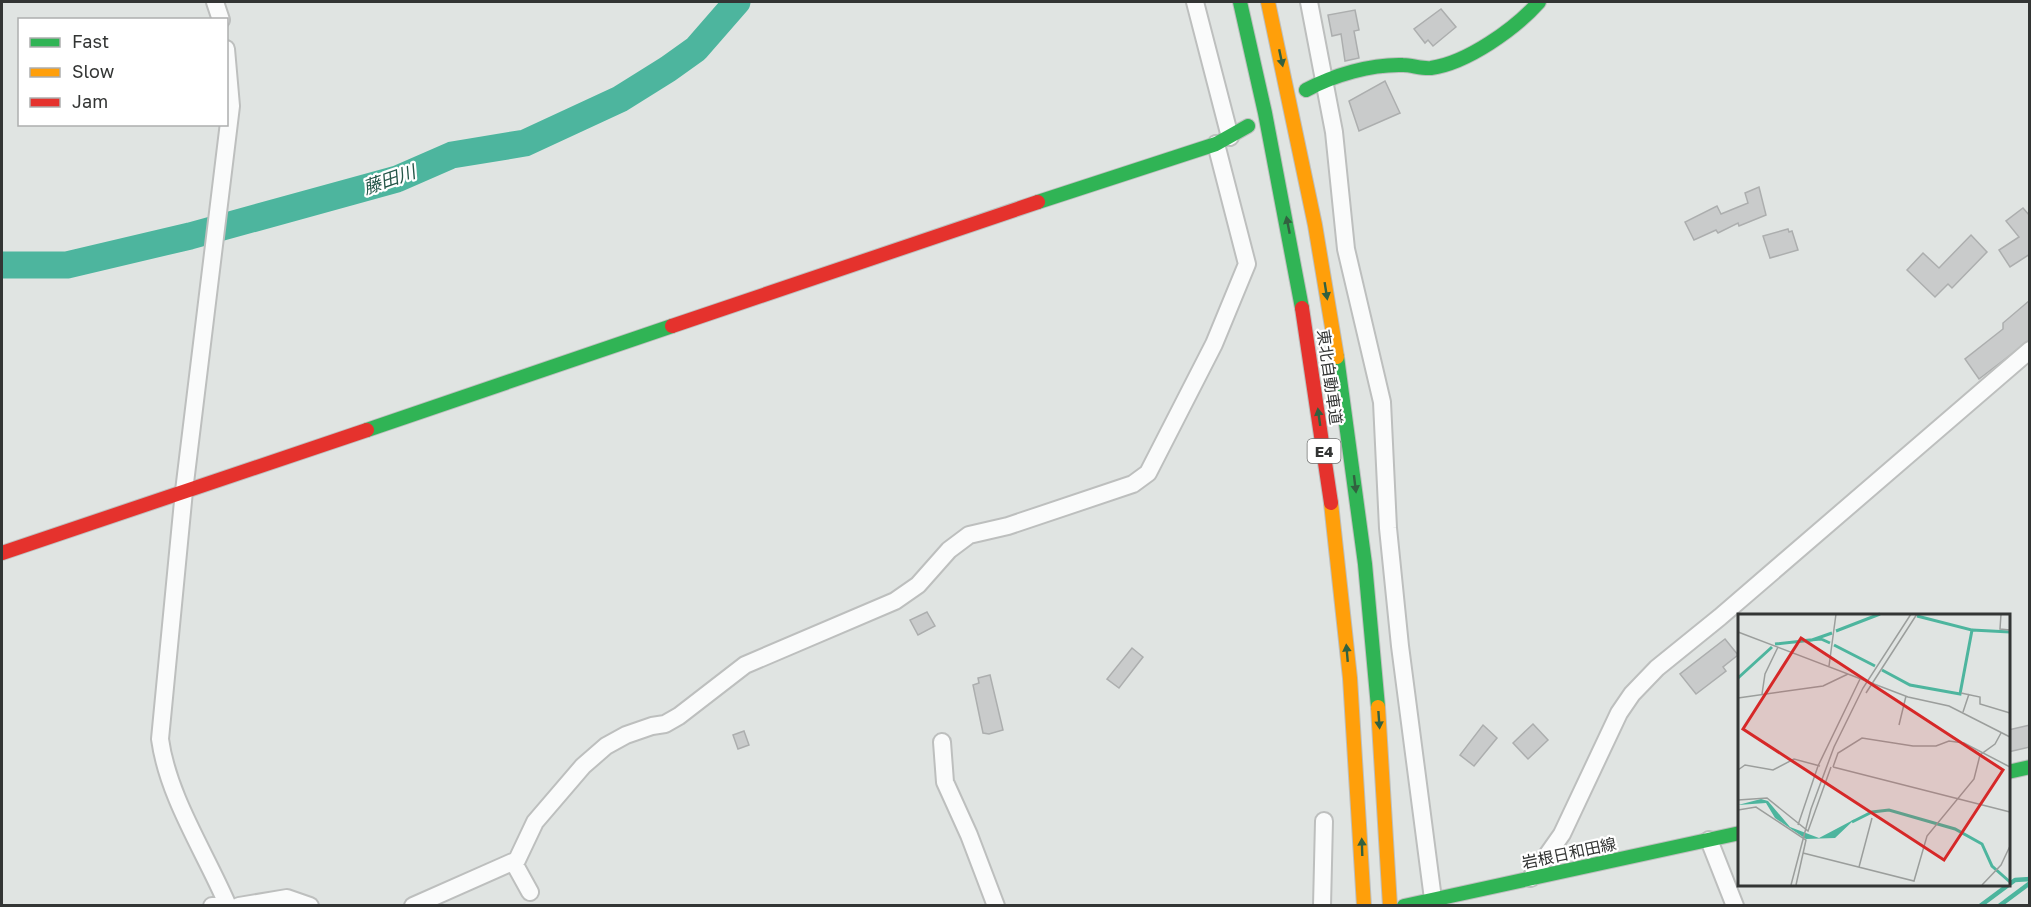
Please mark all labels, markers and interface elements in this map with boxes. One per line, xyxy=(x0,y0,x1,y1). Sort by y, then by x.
legend xyxy=(18,18,228,126)
text: Fast xyxy=(72,30,109,52)
one-way arrow xyxy=(1277,49,1286,68)
text: Slow xyxy=(72,60,115,82)
text: Jam xyxy=(72,90,108,112)
water label: 藤田川 xyxy=(360,159,420,198)
one-way arrow xyxy=(1283,215,1292,234)
one-way arrow xyxy=(1322,282,1331,301)
street label: 東北自動車道 xyxy=(1313,328,1347,426)
one-way arrow xyxy=(1314,408,1323,427)
road number: E4 xyxy=(1308,439,1340,463)
one-way arrow xyxy=(1350,475,1360,494)
inset map xyxy=(1738,614,2010,886)
one-way arrow xyxy=(1342,643,1352,662)
one-way arrow xyxy=(1374,710,1384,729)
street label: 岩根日和田線 xyxy=(1520,833,1618,873)
one-way arrow xyxy=(1357,838,1366,857)

